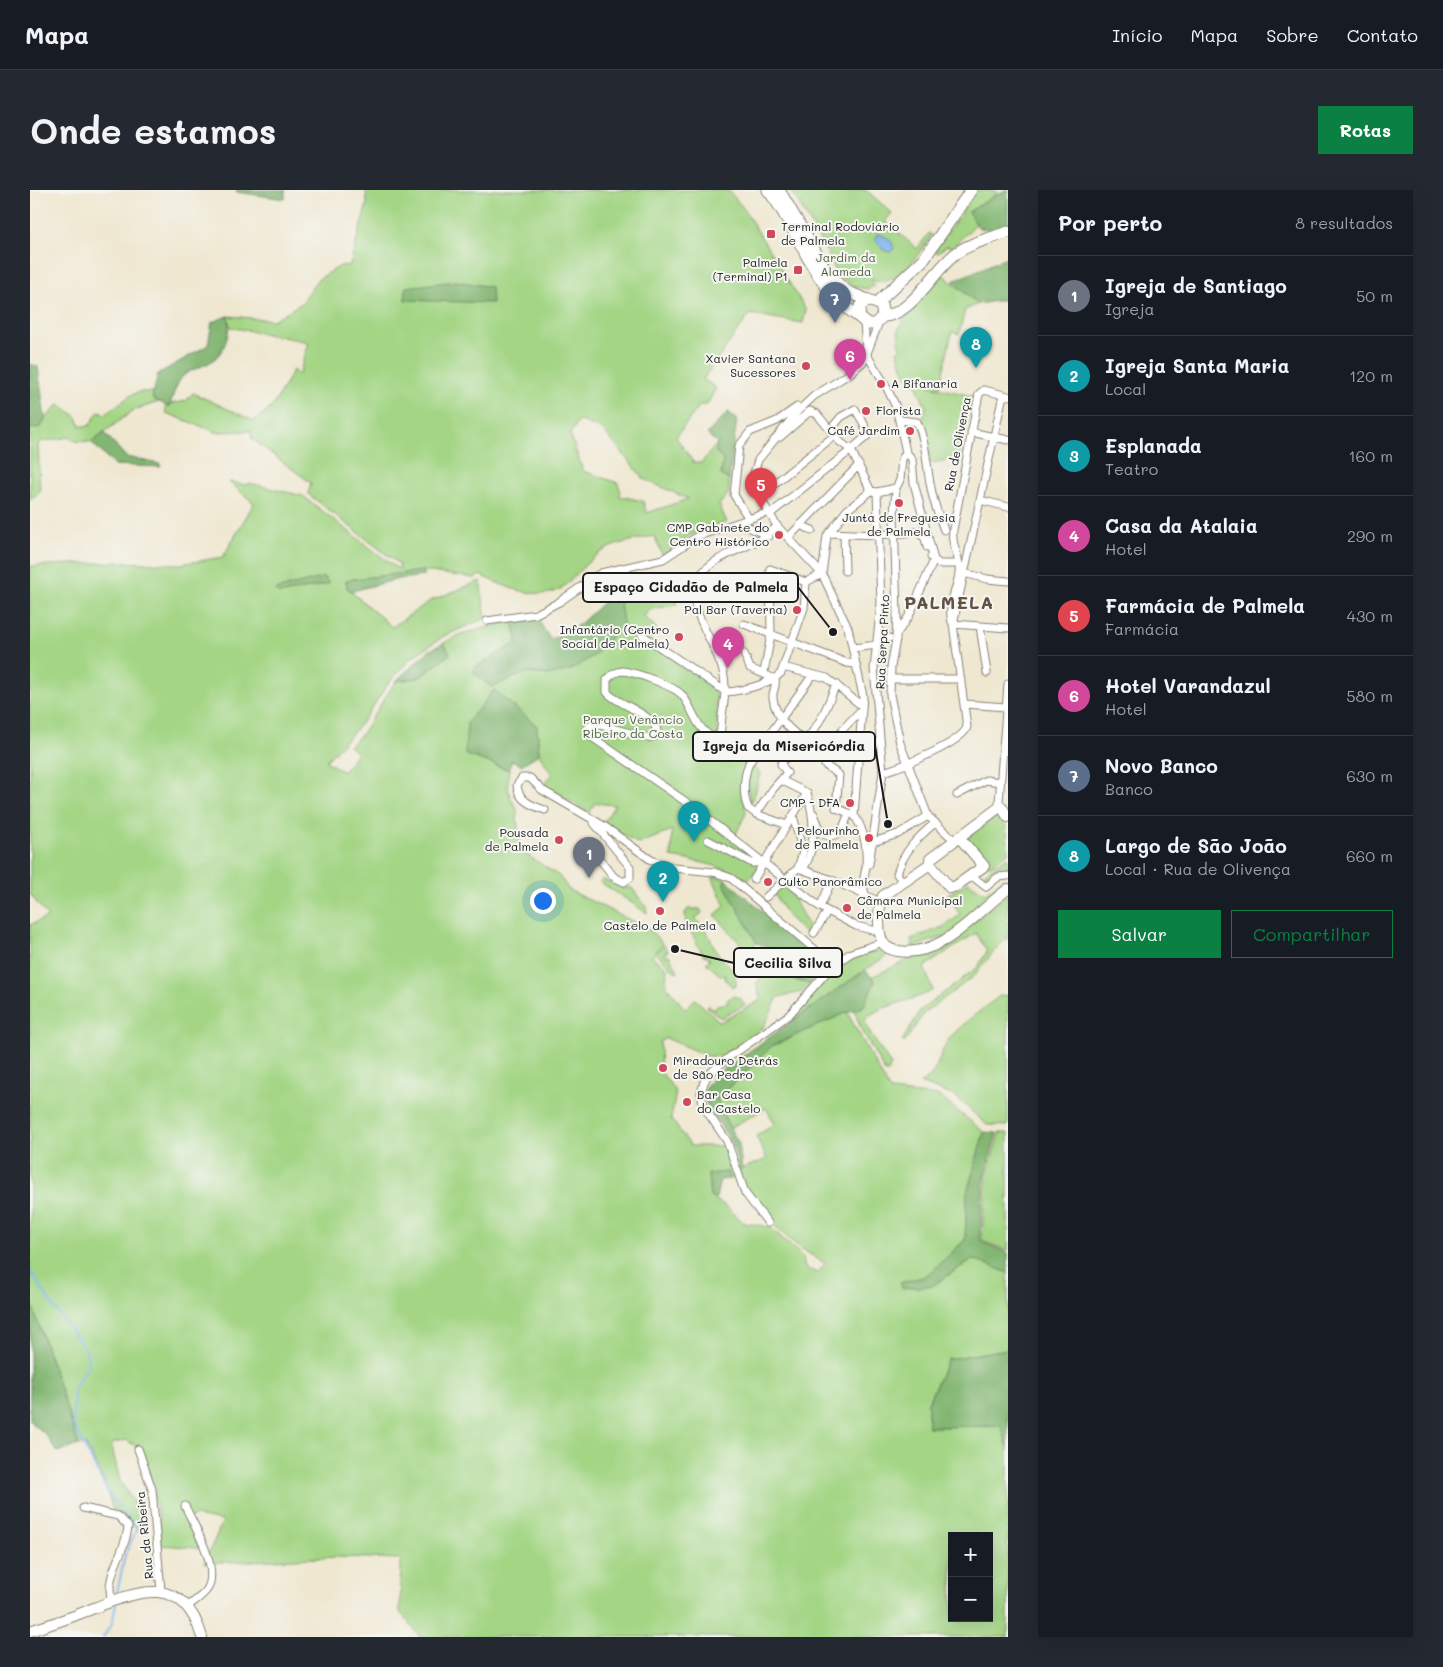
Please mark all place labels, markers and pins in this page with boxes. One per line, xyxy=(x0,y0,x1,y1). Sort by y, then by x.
place label: Terminal Rodoviário de Palmela xyxy=(781,218,899,248)
marker: Terminal Rodoviário de Palmela xyxy=(765,228,777,240)
place label: Palmela (Terminal) P1 xyxy=(713,254,788,284)
marker: Palmela (Terminal) P1 xyxy=(792,264,804,276)
pin: 7 xyxy=(819,282,851,323)
pin: 8 xyxy=(960,327,992,368)
pin: 6 xyxy=(834,339,866,380)
place label: Xavier Santana Sucessores xyxy=(705,350,796,380)
marker: Xavier Santana Sucessores xyxy=(800,360,812,372)
place label: A Bifanaria xyxy=(891,375,958,391)
marker: A Bifanaria xyxy=(875,378,887,390)
place label: Florista xyxy=(876,402,921,418)
marker: Florista xyxy=(860,405,872,417)
place label: Café Jardim xyxy=(828,422,900,438)
marker: Café Jardim xyxy=(904,425,916,437)
pin: 5 xyxy=(745,468,777,509)
marker: Junta de Freguesia de Palmela xyxy=(893,497,905,509)
place label: Junta de Freguesia de Palmela xyxy=(842,509,956,539)
place label: CMP Gabinete do Centro Histórico xyxy=(667,519,769,549)
marker: CMP Gabinete do Centro Histórico xyxy=(773,529,785,541)
callout: Espaço Cidadão de Palmela xyxy=(583,573,798,602)
place label: Pal Bar (Taverna) xyxy=(684,601,787,617)
marker: Pal Bar (Taverna) xyxy=(791,604,803,616)
place label: Infantário (Centro Social de Palmela) xyxy=(560,621,669,651)
pin: 4 xyxy=(712,627,744,668)
marker: Infantário (Centro Social de Palmela) xyxy=(673,631,685,643)
callout: Igreja da Misericórdia xyxy=(693,732,875,761)
place label: CMP - DFA xyxy=(780,794,840,810)
marker: CMP - DFA xyxy=(844,797,856,809)
pin: 3 xyxy=(678,801,710,842)
place label: Pelourinho de Palmela xyxy=(795,822,859,852)
place label: Pousada de Palmela xyxy=(485,824,549,854)
marker: Pelourinho de Palmela xyxy=(863,832,875,844)
marker: Pousada de Palmela xyxy=(553,834,565,846)
pin: 1 xyxy=(573,837,605,878)
pin: 2 xyxy=(647,861,679,902)
place label: Culto Panorâmico xyxy=(778,873,882,889)
marker: Culto Panorâmico xyxy=(762,876,774,888)
place label: Câmara Municipal de Palmela xyxy=(857,892,963,922)
marker: Câmara Municipal de Palmela xyxy=(841,902,853,914)
marker: Castelo de Palmela xyxy=(654,905,666,917)
place label: Castelo de Palmela xyxy=(604,917,716,933)
callout: Cecilia Silva xyxy=(734,948,842,977)
place label: Miradouro Detrás de São Pedro xyxy=(673,1052,778,1082)
marker: Miradouro Detrás de São Pedro xyxy=(657,1062,669,1074)
place label: Bar Casa do Castelo xyxy=(697,1086,760,1116)
marker: Bar Casa do Castelo xyxy=(681,1096,693,1108)

